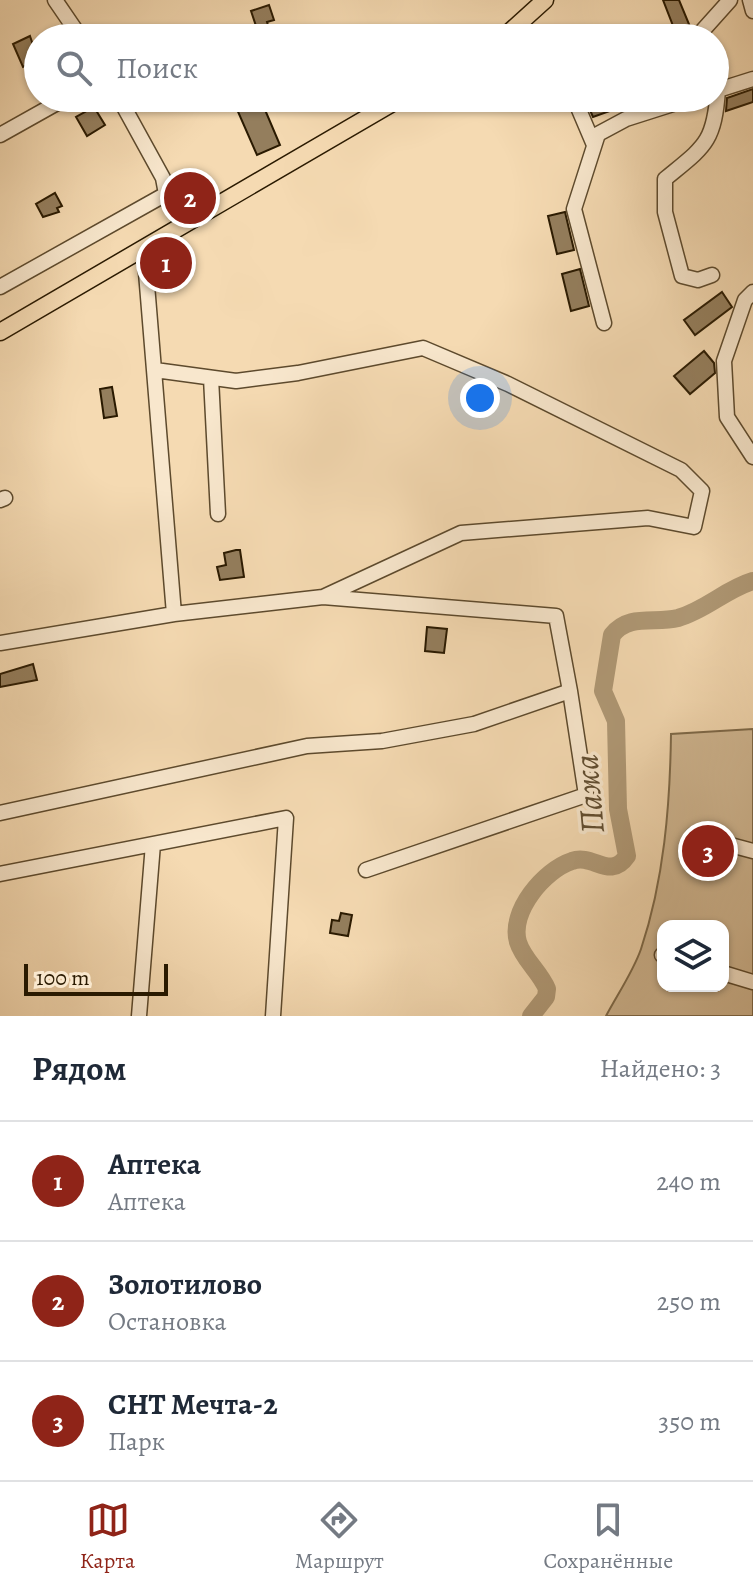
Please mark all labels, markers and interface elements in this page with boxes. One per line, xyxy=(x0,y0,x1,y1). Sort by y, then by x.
search box xyxy=(24,24,729,112)
icon: search xyxy=(52,46,96,90)
text: Поиск xyxy=(116,48,198,88)
pin: 2 xyxy=(164,168,216,228)
pin: 1 xyxy=(140,233,192,293)
your location xyxy=(460,378,500,418)
water label: Пажа xyxy=(562,752,616,836)
pin: 3 xyxy=(682,821,734,881)
map controls xyxy=(657,920,729,992)
button: layers xyxy=(657,920,729,992)
scale bar xyxy=(24,960,168,996)
text: 100 m xyxy=(36,963,90,993)
text: Рядом xyxy=(32,1045,126,1092)
text: Найдено: 3 xyxy=(600,1051,721,1086)
text: Аптека xyxy=(108,1144,201,1184)
text: 1 xyxy=(53,1164,63,1199)
text: 240 m xyxy=(656,1164,721,1199)
text: Аптека xyxy=(108,1184,186,1219)
text: Золотилово xyxy=(108,1264,262,1304)
text: 2 xyxy=(52,1284,64,1319)
text: 250 m xyxy=(657,1284,721,1319)
text: Остановка xyxy=(108,1304,226,1339)
text: СНТ Мечта-2 xyxy=(108,1384,278,1424)
text: 3 xyxy=(52,1404,64,1439)
text: 350 m xyxy=(658,1404,721,1439)
text: Парк xyxy=(108,1424,165,1459)
tab: Карта xyxy=(80,1498,135,1576)
tab: Маршрут xyxy=(295,1498,384,1576)
tab: Сохранённые xyxy=(543,1498,673,1576)

